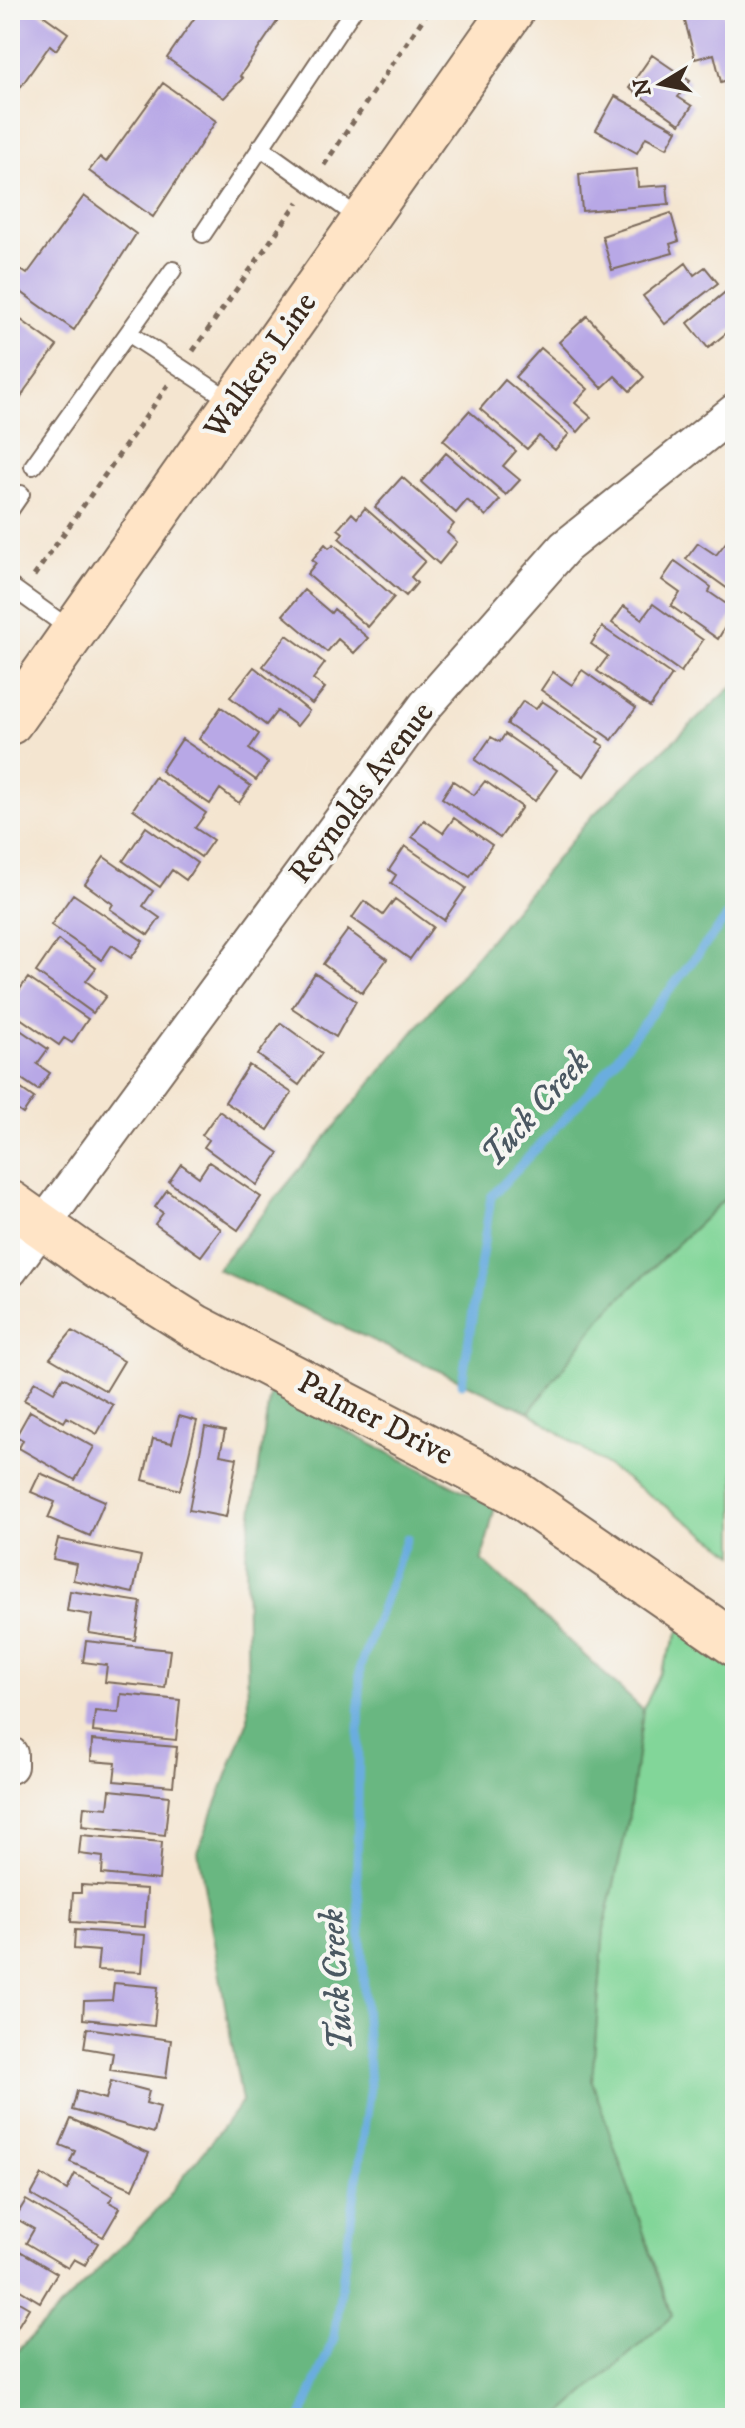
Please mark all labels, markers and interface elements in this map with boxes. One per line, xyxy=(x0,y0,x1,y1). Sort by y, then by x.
north arrow xyxy=(621,44,701,124)
text: N xyxy=(628,76,658,98)
street label: Walkers Line xyxy=(195,285,326,448)
street label: Reynolds Avenue xyxy=(281,694,443,892)
water label: Tuck Creek xyxy=(473,1042,600,1176)
street label: Palmer Drive xyxy=(291,1363,459,1475)
water label: Tuck Creek xyxy=(311,1907,363,2052)

